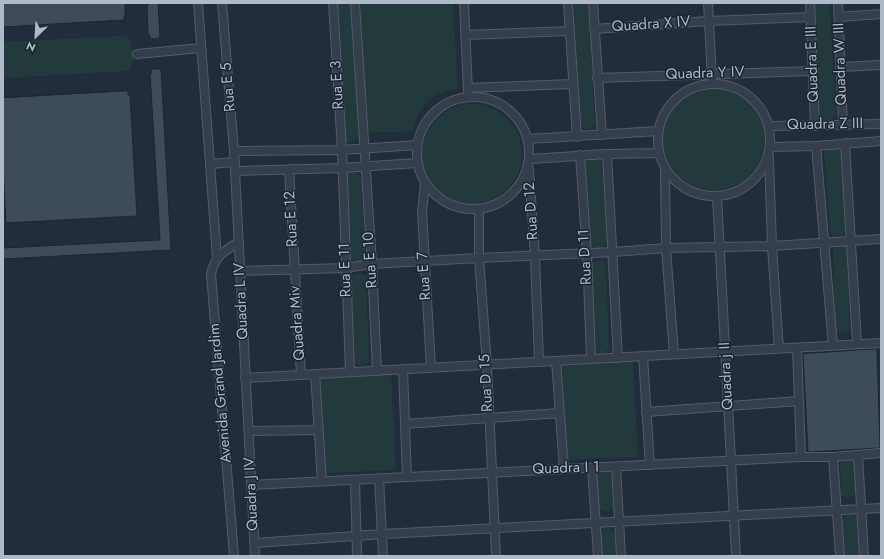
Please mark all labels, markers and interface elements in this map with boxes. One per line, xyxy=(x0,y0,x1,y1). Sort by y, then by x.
street label: Quadra X IV xyxy=(611,13,691,37)
north arrow xyxy=(16,16,56,56)
street label: Quadra W III xyxy=(831,22,851,106)
street label: Quadra E III xyxy=(803,26,823,102)
text: N xyxy=(24,38,38,56)
street label: Rua E 3 xyxy=(328,60,348,110)
street label: Rua E 5 xyxy=(218,62,240,112)
street label: Quadra Y IV xyxy=(665,64,745,84)
street label: Quadra Z III xyxy=(787,115,863,135)
street label: Rua D 12 xyxy=(521,181,543,241)
street label: Rua E 12 xyxy=(282,191,302,247)
street label: Rua D 11 xyxy=(576,228,596,286)
street label: Rua E 10 xyxy=(360,231,382,289)
street label: Rua E 11 xyxy=(336,243,356,297)
street label: Rua E 7 xyxy=(414,251,436,301)
street label: Quadra L IV xyxy=(231,262,253,340)
street label: Quadra Miv xyxy=(286,285,310,361)
street label: Avenida Grand Jardim xyxy=(206,322,236,464)
street label: Quadra j II xyxy=(716,342,738,410)
street label: Rua D 15 xyxy=(476,354,498,412)
street label: Quadra J IV xyxy=(241,457,263,531)
street label: Quadra I 1 xyxy=(532,459,600,479)

